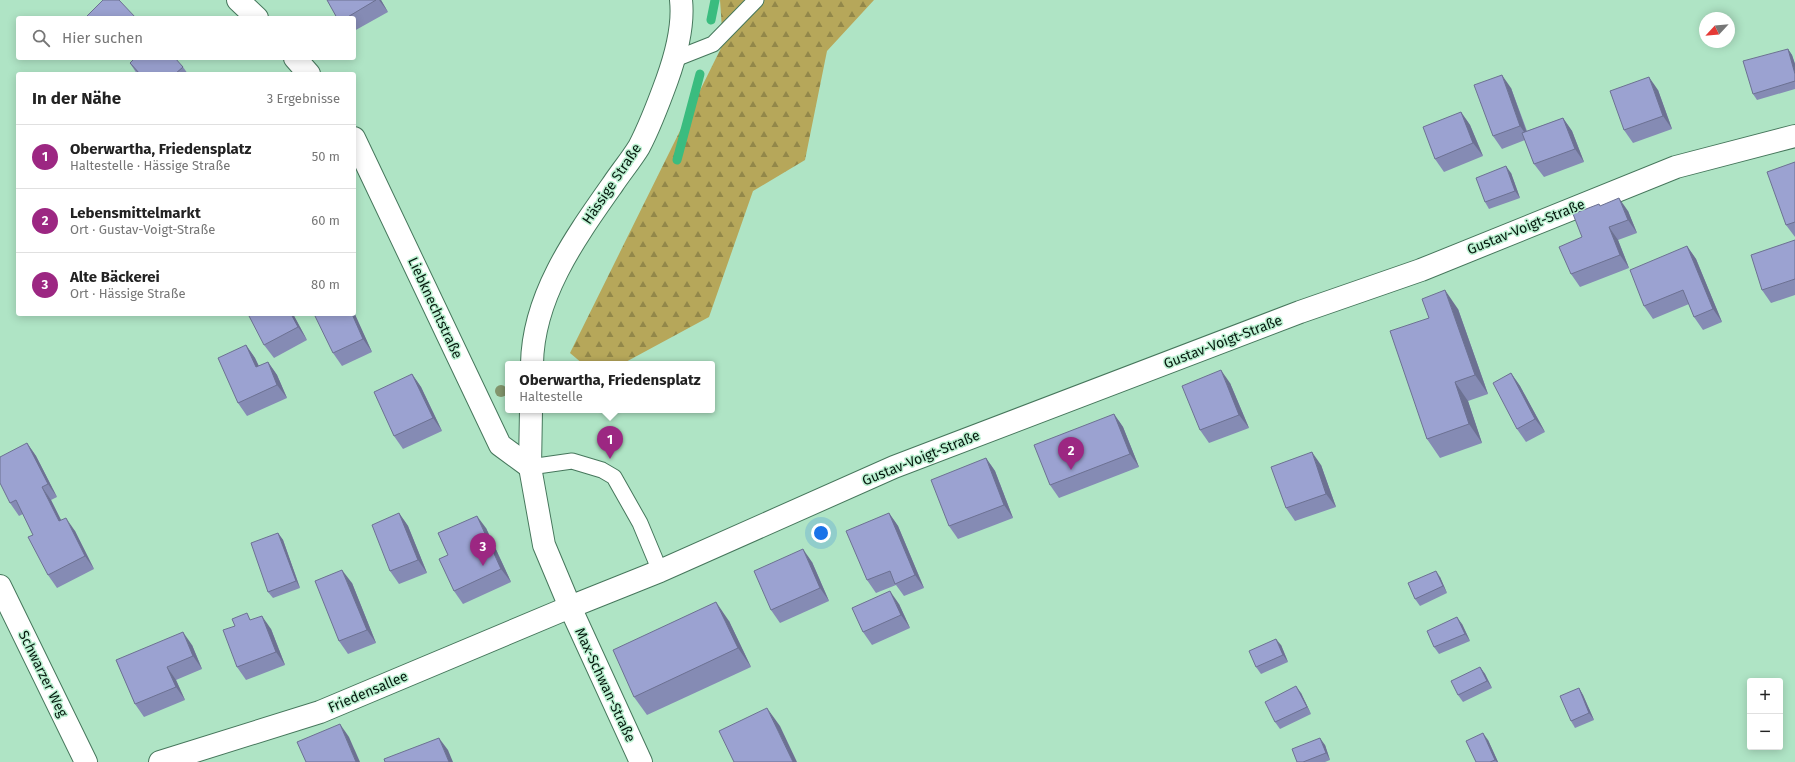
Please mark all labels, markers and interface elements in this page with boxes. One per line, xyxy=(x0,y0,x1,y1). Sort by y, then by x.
north arrow xyxy=(1699,12,1735,48)
search box xyxy=(16,16,356,60)
icon: search xyxy=(30,27,52,49)
text: Hier suchen xyxy=(62,29,143,47)
text: In der Nähe xyxy=(32,88,121,109)
text: 3 Ergebnisse xyxy=(267,91,340,106)
text: Oberwartha, Friedensplatz xyxy=(70,140,251,158)
street label: Hässige Straße xyxy=(579,141,645,227)
text: 1 xyxy=(42,149,48,164)
text: 50 m xyxy=(312,149,340,164)
text: Haltestelle · Hässige Straße xyxy=(70,158,230,173)
street label: Gustav-Voigt-Straße xyxy=(1465,196,1587,258)
text: Lebensmittelmarkt xyxy=(70,204,201,222)
text: 2 xyxy=(42,213,48,228)
text: 60 m xyxy=(311,213,340,228)
text: Ort · Gustav-Voigt-Straße xyxy=(70,222,215,237)
street label: Liebknechtstraße xyxy=(404,255,466,361)
text: Alte Bäckerei xyxy=(70,268,160,286)
text: 3 xyxy=(42,277,48,292)
text: 80 m xyxy=(311,277,340,292)
text: Ort · Hässige Straße xyxy=(70,286,185,301)
street label: Gustav-Voigt-Straße xyxy=(1161,312,1285,372)
popup xyxy=(505,361,715,413)
text: Oberwartha, Friedensplatz xyxy=(519,371,701,389)
text: Haltestelle xyxy=(519,389,583,404)
pin: 1 xyxy=(597,426,623,459)
street label: Gustav-Voigt-Straße xyxy=(860,427,982,489)
pin: 2 xyxy=(1058,437,1084,470)
your location xyxy=(811,523,831,543)
pin: 3 xyxy=(470,533,496,566)
street label: Max-Schwan-Straße xyxy=(571,625,639,745)
street label: Schwarzer Weg xyxy=(15,628,72,721)
street label: Friedensallee xyxy=(326,668,410,716)
map controls xyxy=(1747,678,1783,750)
button: + xyxy=(1747,678,1783,714)
button: − xyxy=(1747,714,1783,750)

